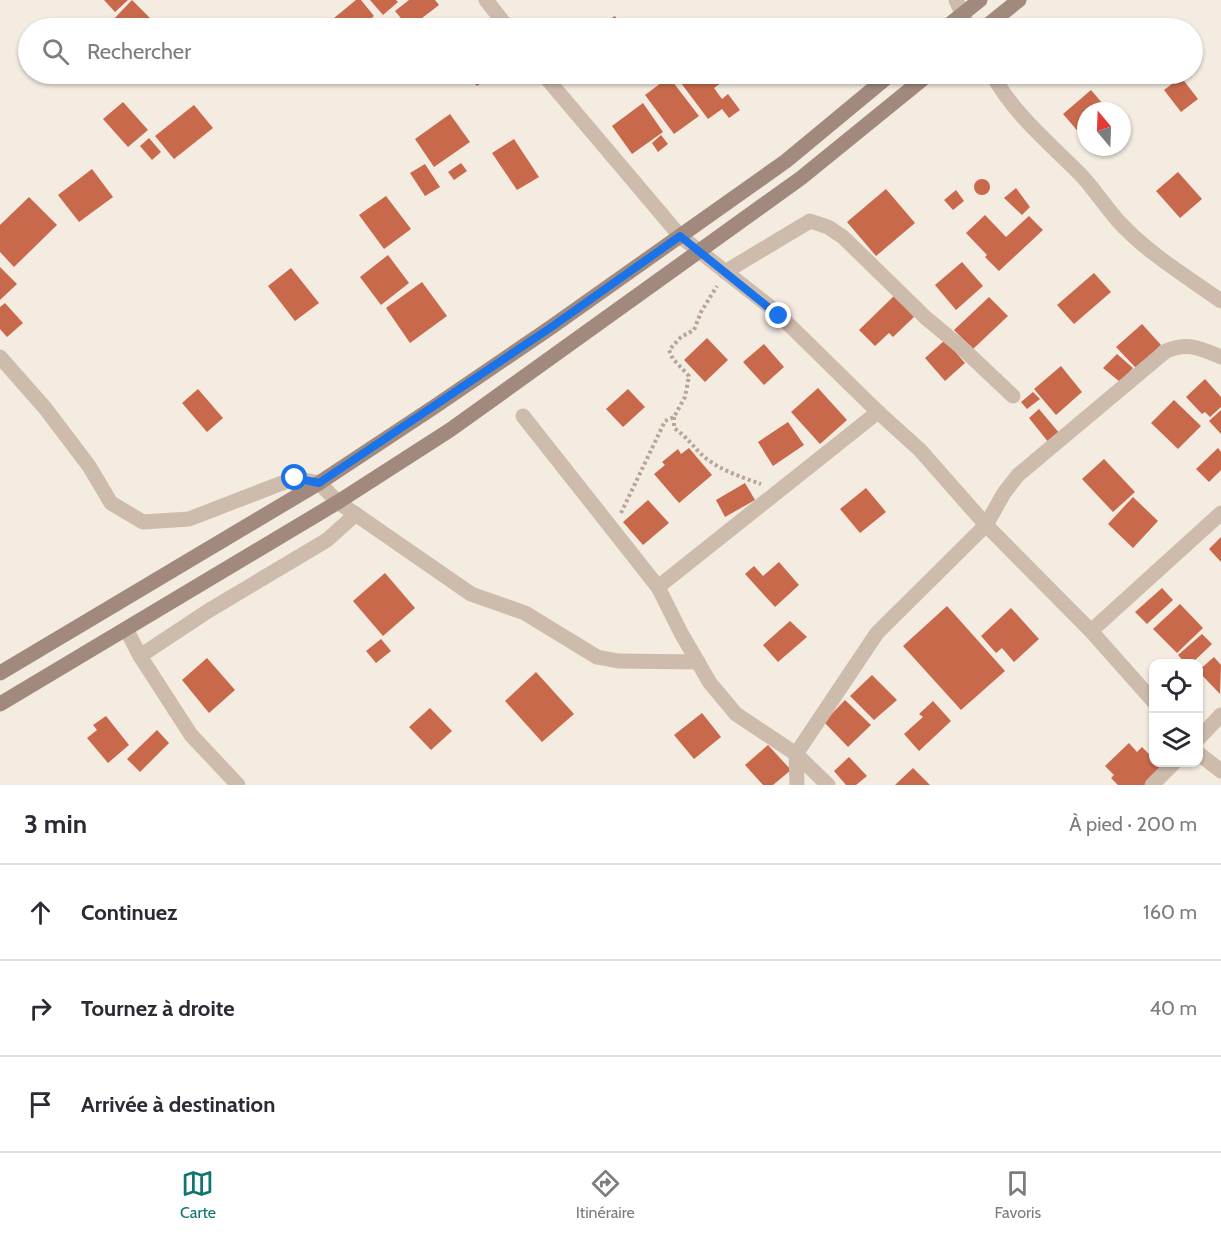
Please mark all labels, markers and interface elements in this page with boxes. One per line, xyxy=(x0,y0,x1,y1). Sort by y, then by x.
search box xyxy=(18,18,1203,84)
icon: search xyxy=(39,35,72,68)
text: Rechercher xyxy=(87,38,191,65)
north arrow xyxy=(1077,102,1131,156)
route end xyxy=(765,302,791,328)
route start xyxy=(281,464,307,490)
map controls xyxy=(1149,659,1203,767)
button: locate xyxy=(1149,659,1203,713)
button: layers xyxy=(1149,713,1203,767)
text: 3 min xyxy=(24,808,87,840)
text: À pied · 200 m xyxy=(1069,812,1197,836)
icon: ahead xyxy=(24,896,57,929)
text: Continuez xyxy=(81,899,178,926)
text: 160 m xyxy=(1143,900,1197,924)
icon: right xyxy=(24,992,57,1025)
text: Tournez à droite xyxy=(81,995,235,1022)
text: 40 m xyxy=(1149,996,1197,1020)
icon: arrive xyxy=(24,1088,57,1121)
text: Arrivée à destination xyxy=(81,1091,275,1118)
tab: Carte xyxy=(180,1167,216,1222)
tab: Itinéraire xyxy=(576,1167,635,1222)
tab: Favoris xyxy=(995,1167,1041,1222)

